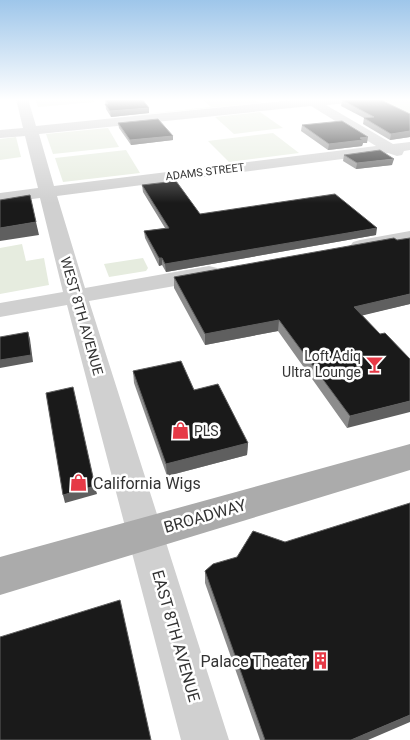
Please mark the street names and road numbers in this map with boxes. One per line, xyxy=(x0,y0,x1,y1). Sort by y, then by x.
street label: ADAMS STREET xyxy=(165,161,246,183)
street label: WEST 8TH AVENUE xyxy=(57,255,107,377)
street label: BROADWAY xyxy=(162,495,249,537)
street label: EAST 8TH AVENUE xyxy=(148,568,204,704)

